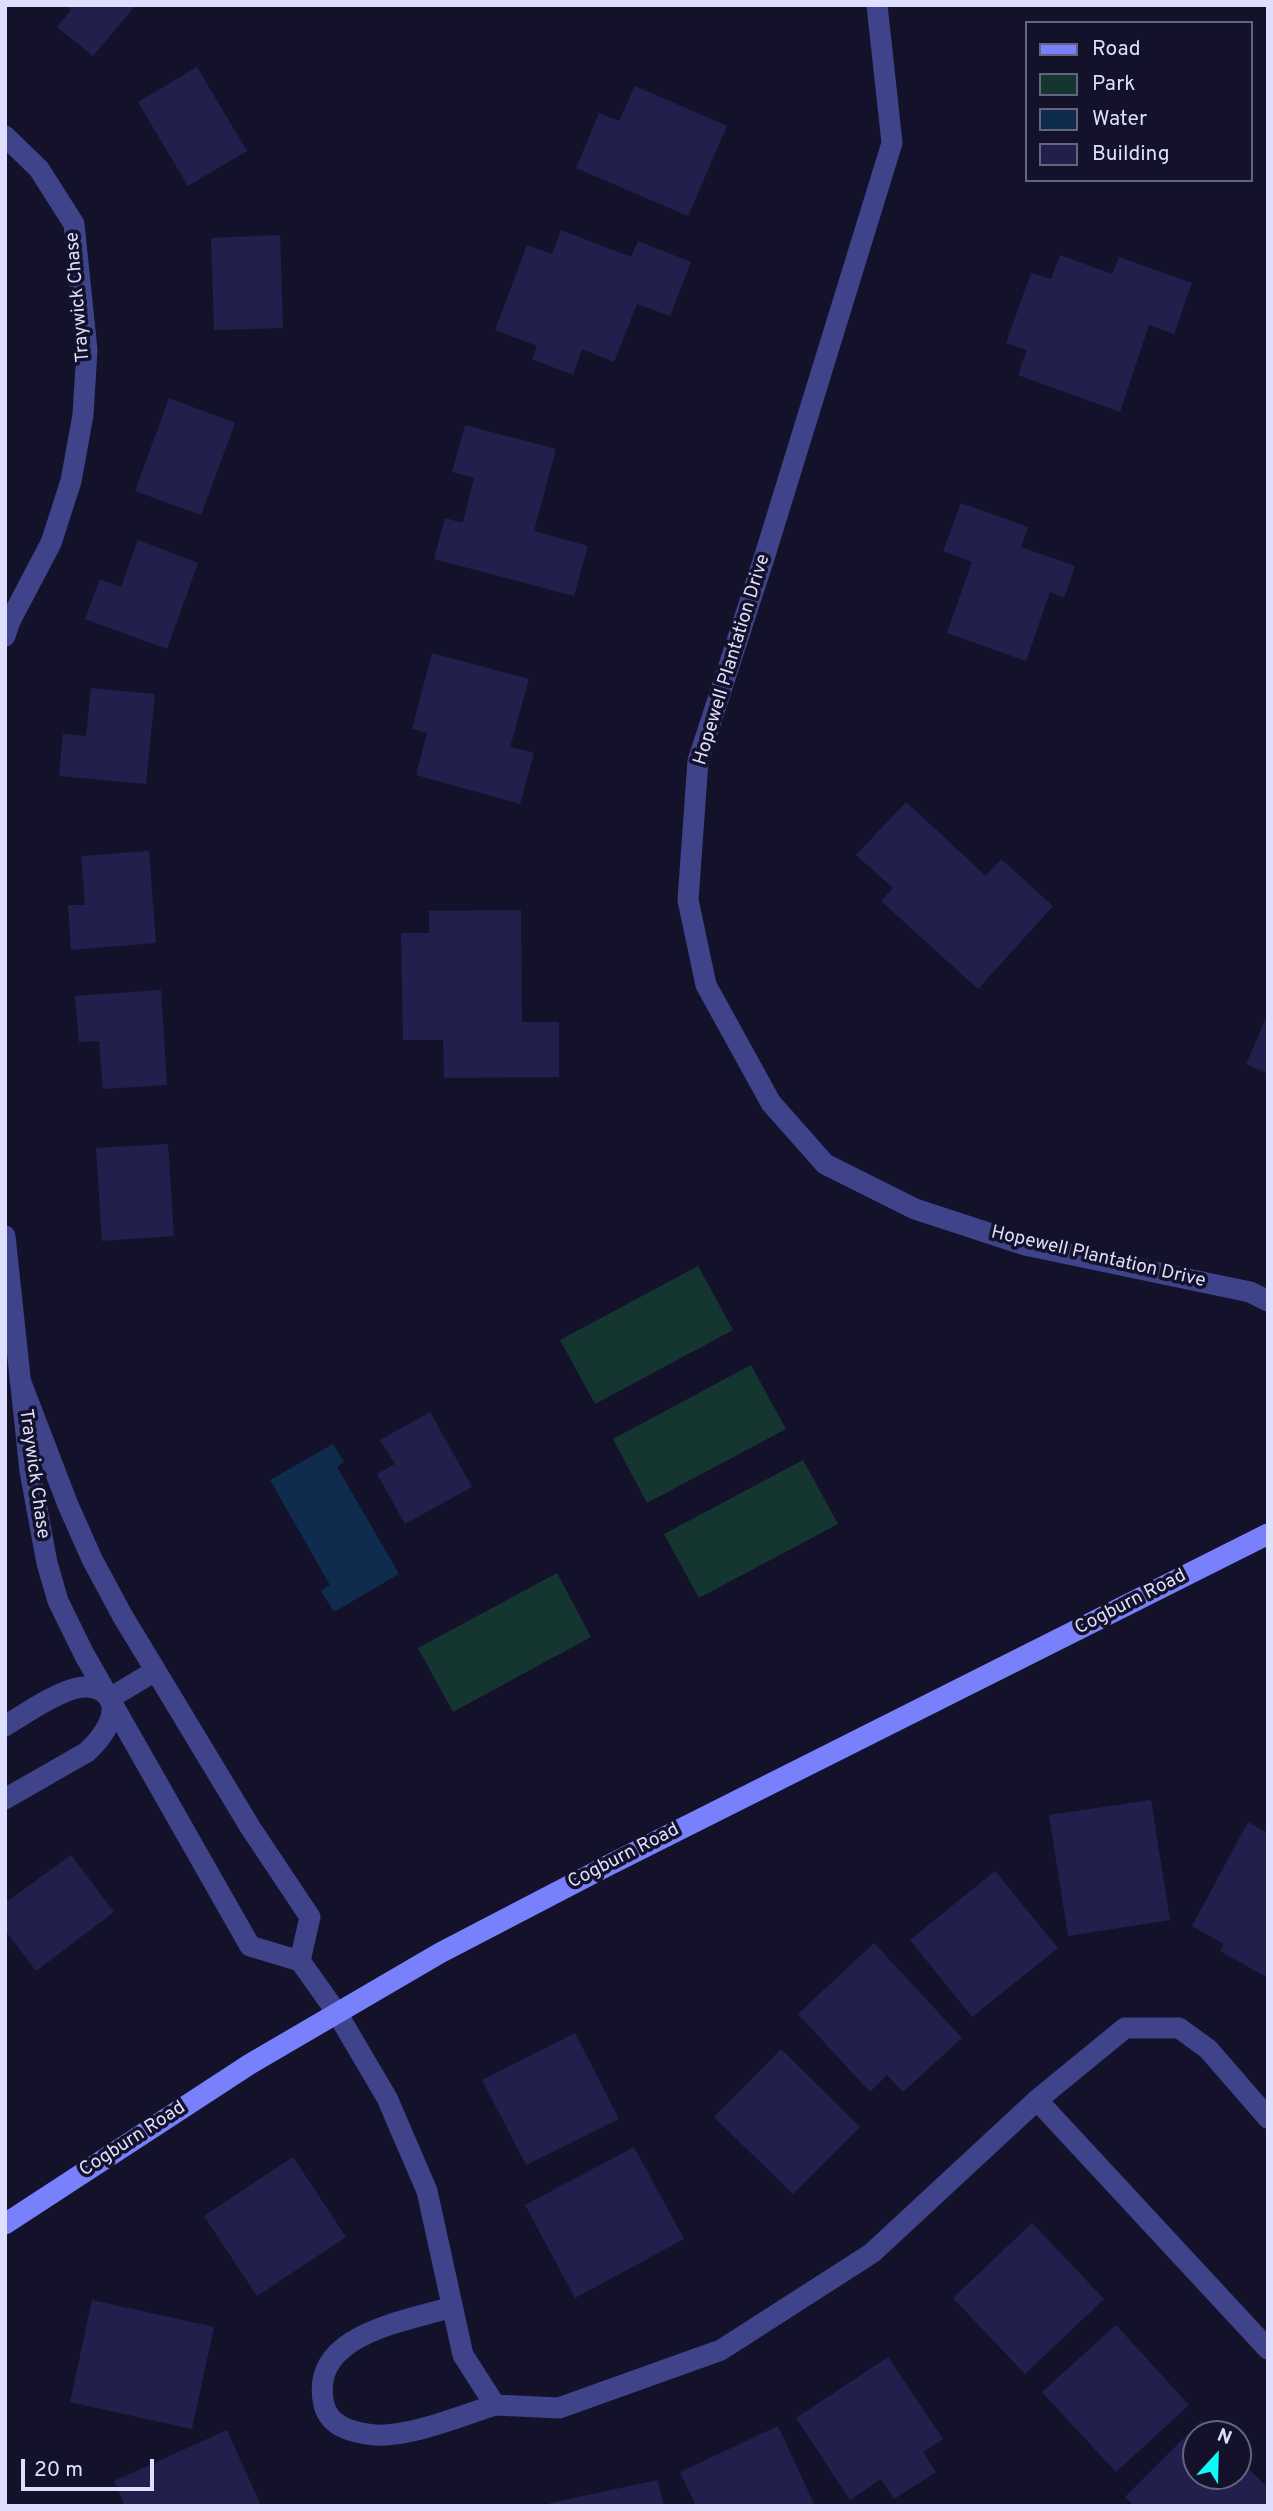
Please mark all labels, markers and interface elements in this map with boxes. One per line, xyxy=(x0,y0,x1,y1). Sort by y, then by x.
legend xyxy=(1024,21,1252,182)
text: Road xyxy=(1092,36,1141,63)
text: Park xyxy=(1092,71,1135,98)
text: Water xyxy=(1092,106,1147,133)
text: Building xyxy=(1092,141,1170,168)
street label: Traywick Chase xyxy=(62,231,96,363)
street label: Hopewell Plantation Drive xyxy=(690,552,776,768)
street label: Hopewell Plantation Drive xyxy=(988,1222,1208,1294)
street label: Traywick Chase xyxy=(13,1408,53,1540)
street label: Cogburn Road xyxy=(1071,1565,1191,1641)
street label: Cogburn Road xyxy=(564,1819,684,1895)
street label: Cogburn Road xyxy=(76,2097,190,2183)
north arrow xyxy=(1182,2420,1252,2490)
text: N xyxy=(1213,2424,1235,2451)
scale bar xyxy=(24,2444,158,2488)
text: 20 m xyxy=(34,2457,83,2484)

